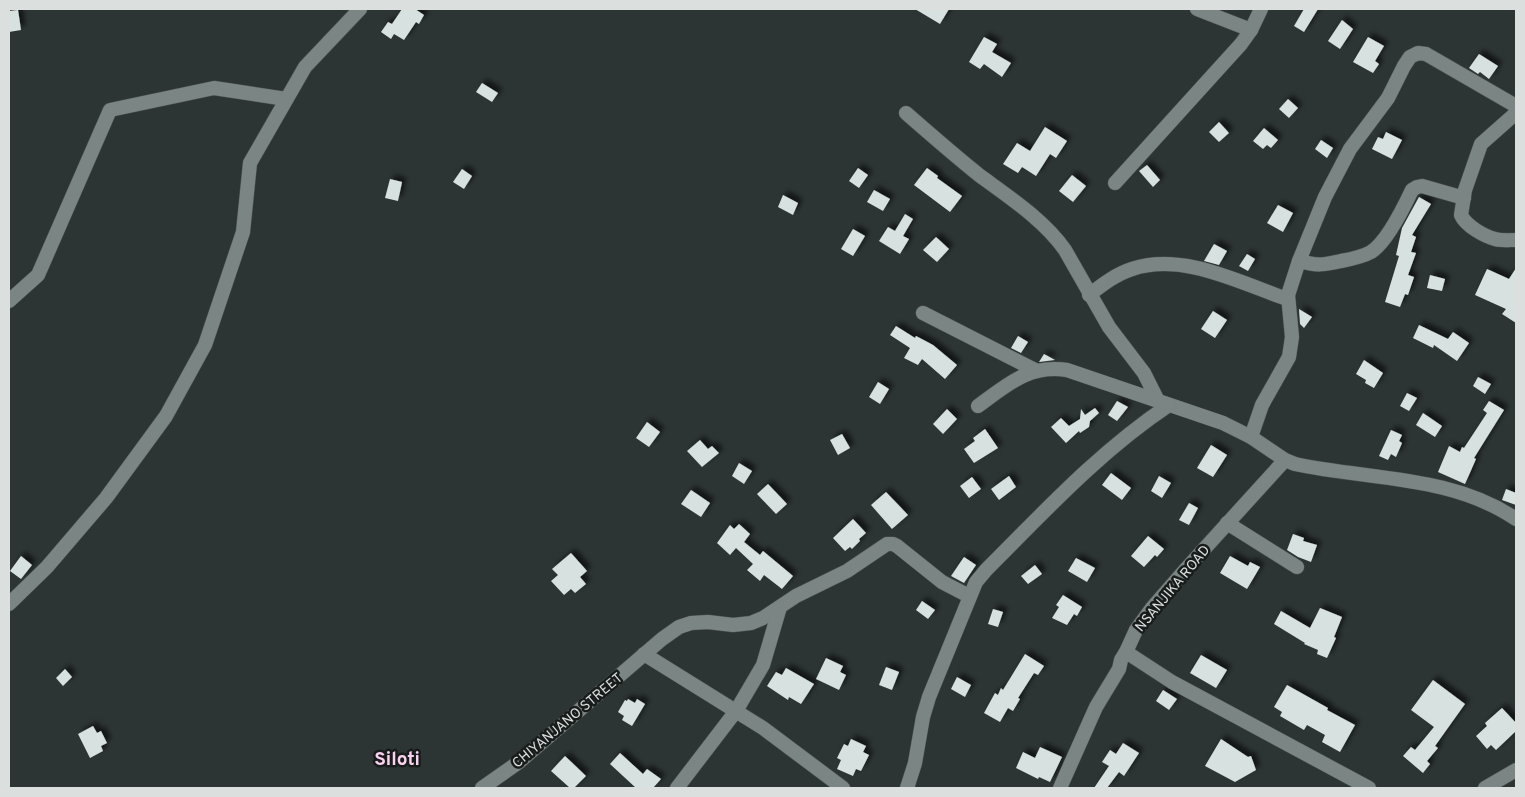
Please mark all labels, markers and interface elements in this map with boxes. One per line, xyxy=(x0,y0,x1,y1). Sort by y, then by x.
street label: NSANJIKA ROAD xyxy=(1132,542,1214,636)
street label: CHIYANJANO STREET xyxy=(509,670,627,772)
district label: Siloti xyxy=(374,748,420,772)

